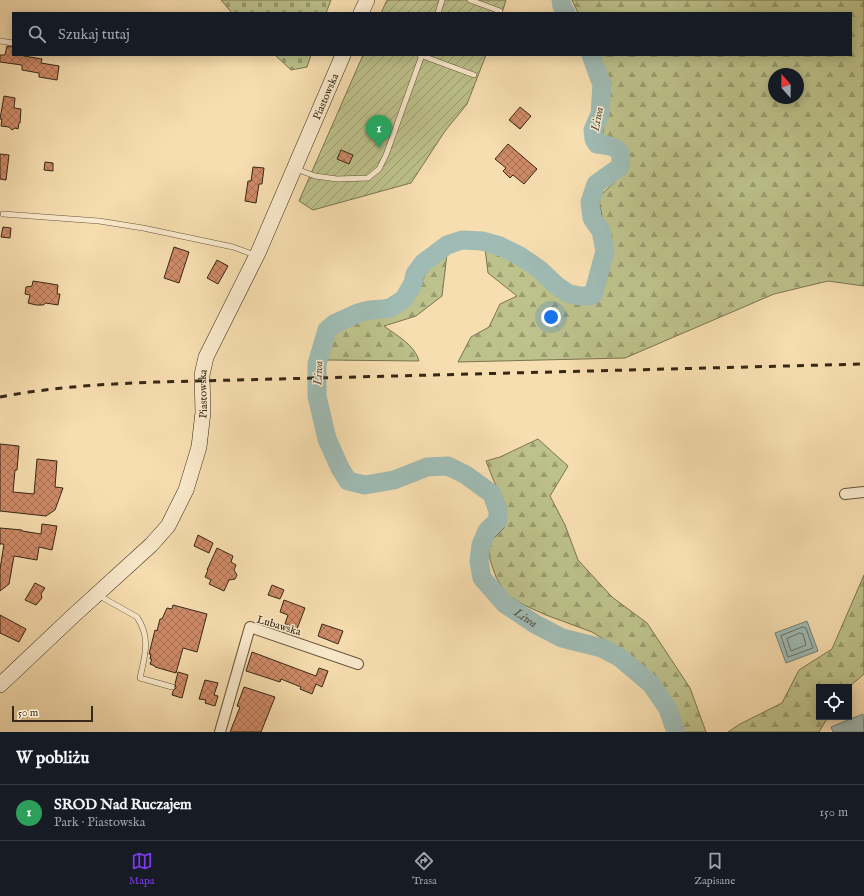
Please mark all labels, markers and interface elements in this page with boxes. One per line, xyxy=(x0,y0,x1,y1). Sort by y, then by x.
search box xyxy=(12,12,852,56)
icon: search xyxy=(26,23,48,45)
text: Szukaj tutaj xyxy=(58,25,130,44)
north arrow xyxy=(768,68,804,104)
street label: Piastowska xyxy=(310,71,342,122)
water label: Liwa xyxy=(588,106,607,134)
pin: 1 xyxy=(366,115,392,148)
your location xyxy=(541,307,561,327)
water label: Liwa xyxy=(310,360,327,387)
street label: Piastowska xyxy=(196,368,211,419)
water label: Liwa xyxy=(510,605,540,631)
street label: Lubawska xyxy=(255,613,303,639)
map controls xyxy=(816,684,852,720)
button: locate xyxy=(816,684,852,720)
scale bar xyxy=(12,704,93,723)
text: 50 m xyxy=(18,706,38,720)
text: W pobliżu xyxy=(16,748,89,769)
text: SROD Nad Ruczajem xyxy=(54,795,192,814)
text: 1 xyxy=(27,804,31,821)
text: 150 m xyxy=(819,804,848,821)
text: Park · Piastowska xyxy=(54,814,145,831)
tab: Mapa xyxy=(129,850,155,888)
tab: Trasa xyxy=(412,850,437,888)
tab: Zapisane xyxy=(694,850,735,888)

